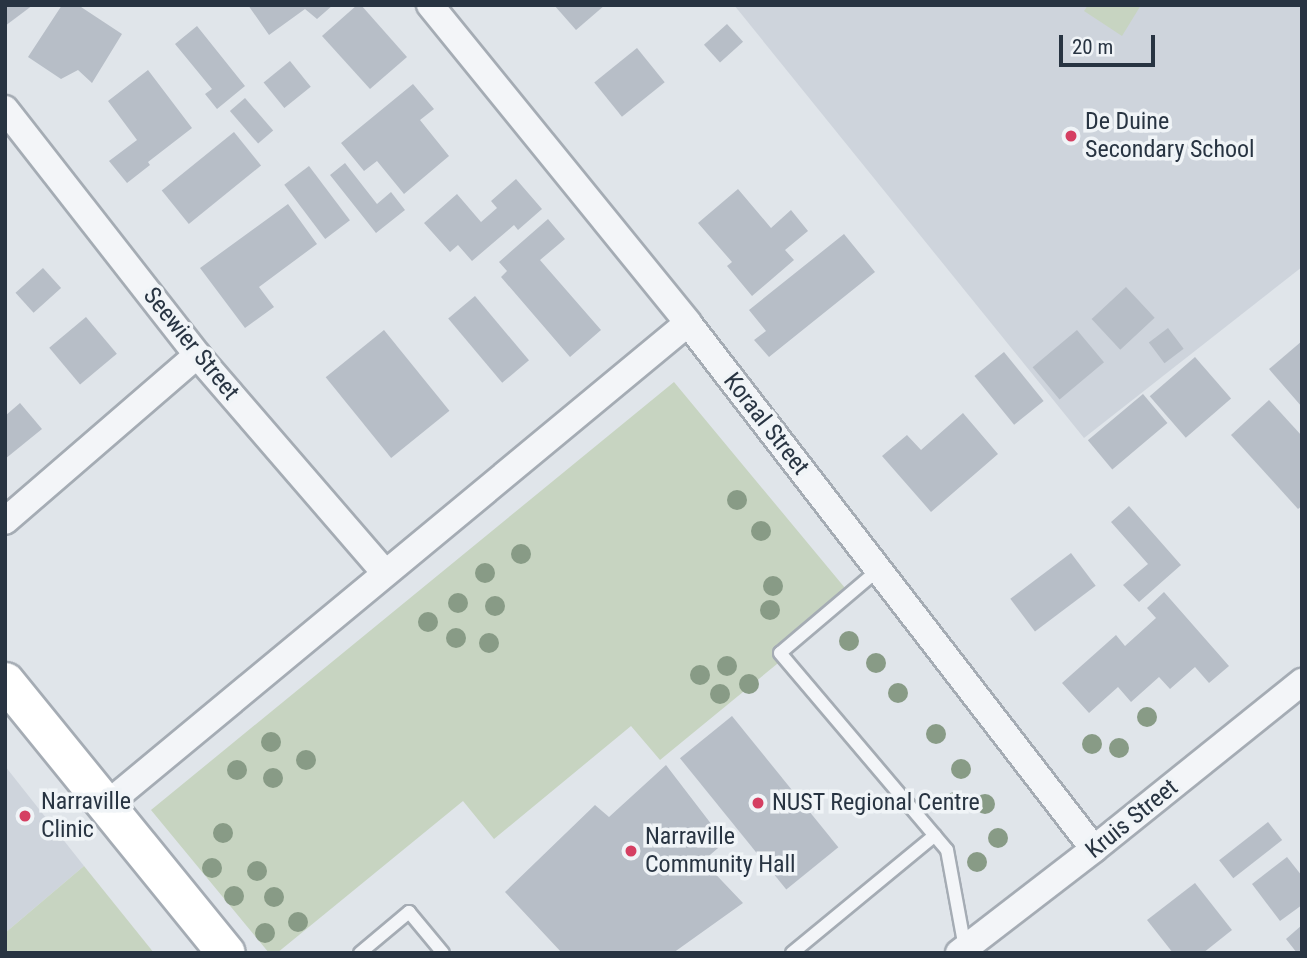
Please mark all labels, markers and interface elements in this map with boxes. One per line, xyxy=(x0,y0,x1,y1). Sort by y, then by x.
scale bar xyxy=(1062,21,1158,65)
text: 20 m xyxy=(1072,35,1113,59)
place label: De Duine Secondary School xyxy=(1085,108,1255,164)
marker: De Duine Secondary School xyxy=(1063,128,1079,144)
street label: Seewier Street xyxy=(137,282,245,406)
street label: Koraal Street xyxy=(717,367,815,481)
street label: Kruis Street xyxy=(1080,773,1184,865)
place label: Narraville Clinic xyxy=(41,788,131,844)
place label: NUST Regional Centre xyxy=(772,789,980,817)
marker: NUST Regional Centre xyxy=(750,795,766,811)
marker: Narraville Clinic xyxy=(15,806,35,826)
place label: Narraville Community Hall xyxy=(645,823,796,879)
marker: Narraville Community Hall xyxy=(623,843,639,859)

